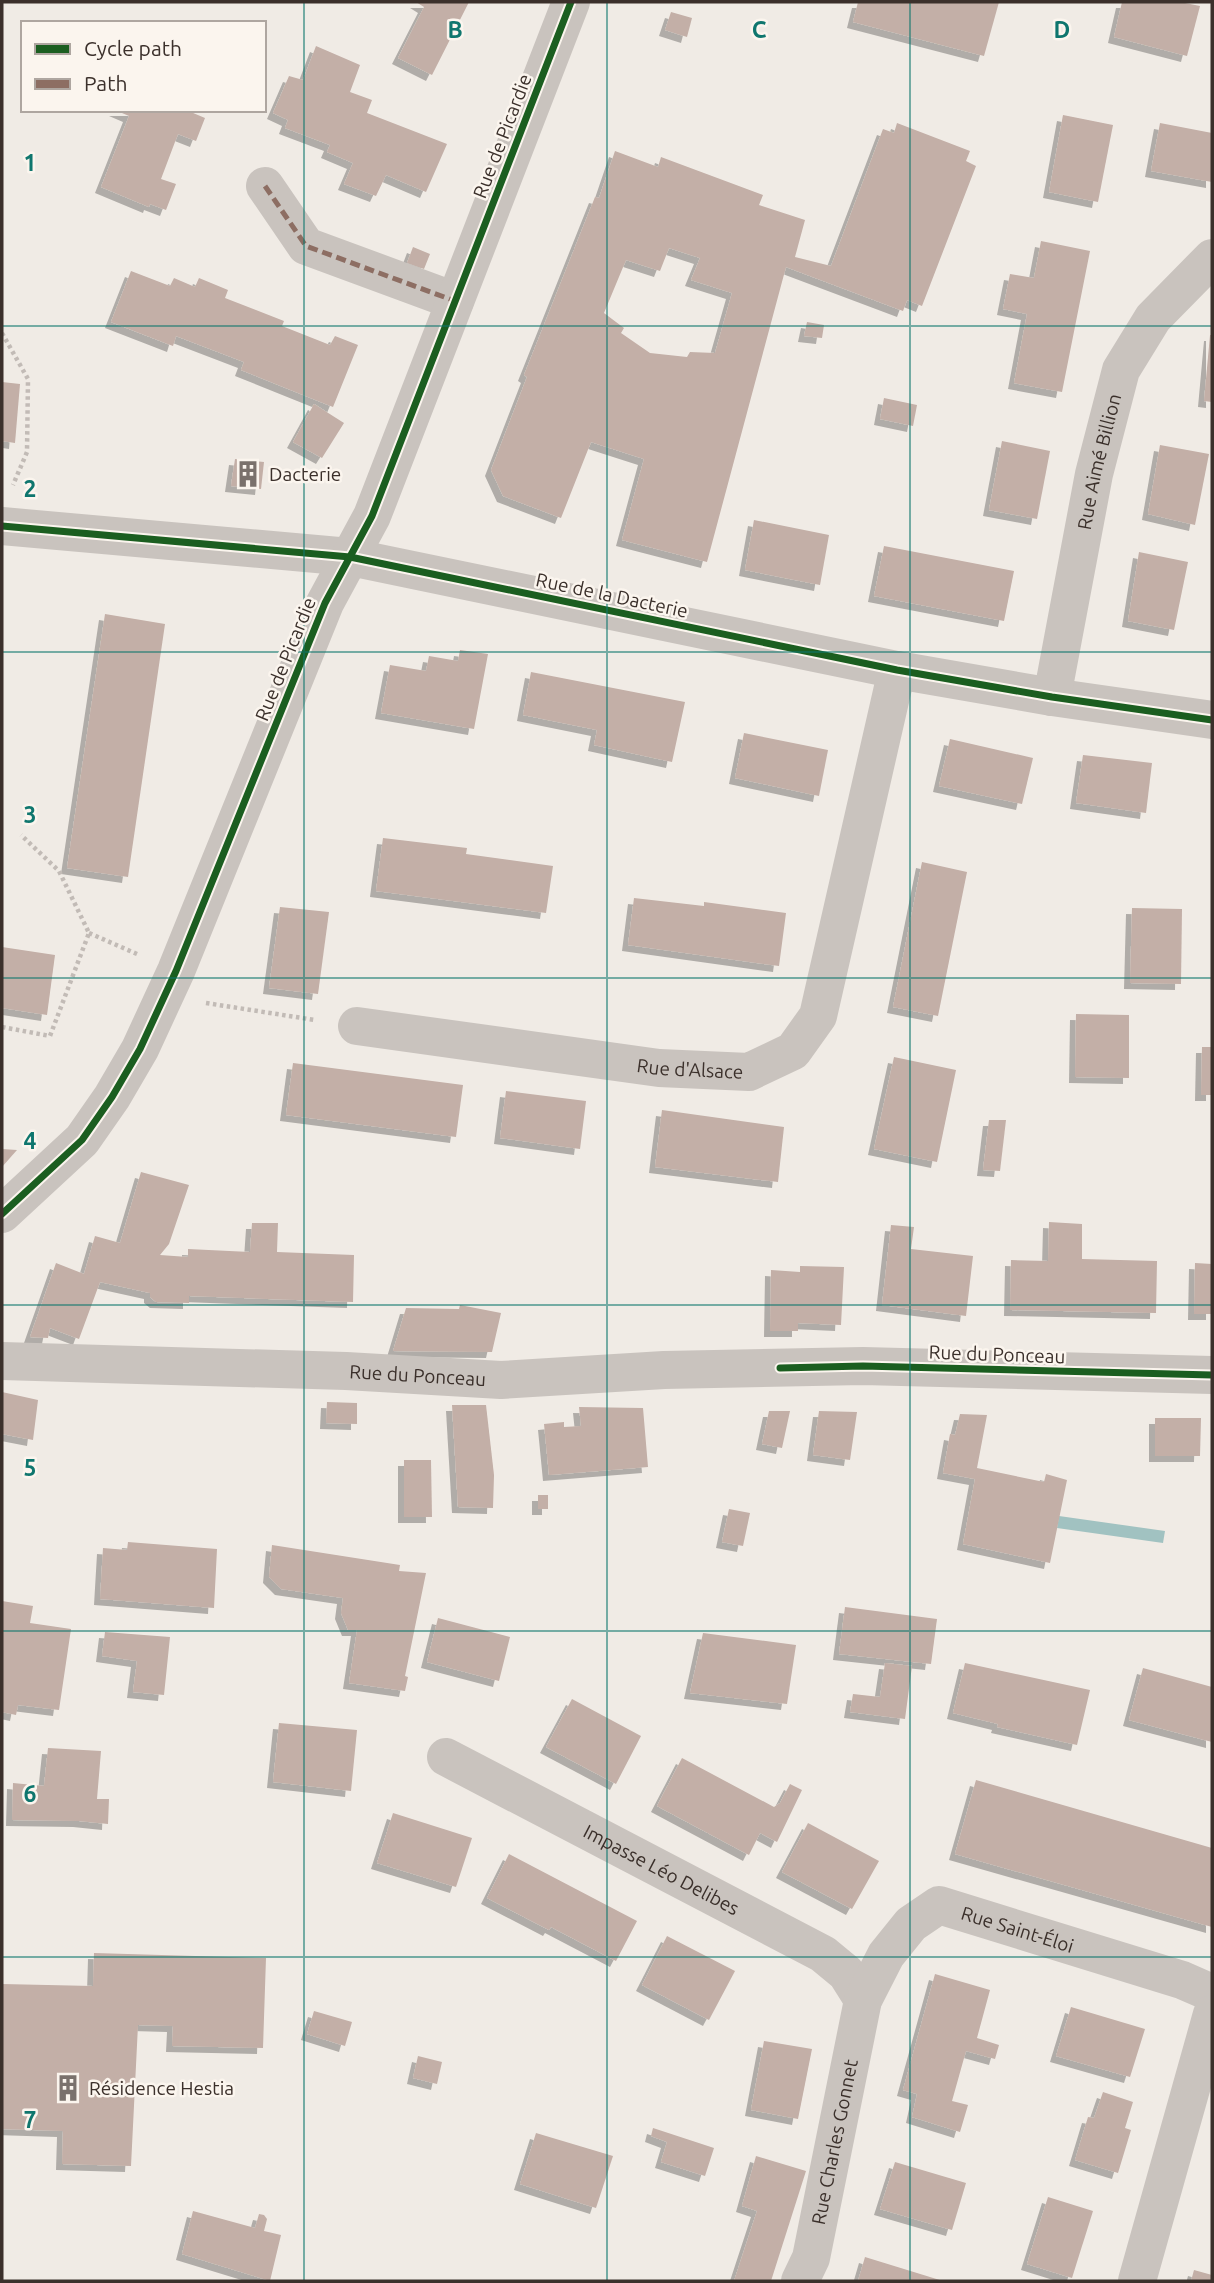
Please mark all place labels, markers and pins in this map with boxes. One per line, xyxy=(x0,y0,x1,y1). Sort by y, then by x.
building icon: Dacterie xyxy=(233,459,263,489)
place label: Dacterie xyxy=(269,463,341,485)
building icon: Résidence Hestia xyxy=(53,2073,83,2103)
place label: Résidence Hestia xyxy=(89,2077,234,2099)

